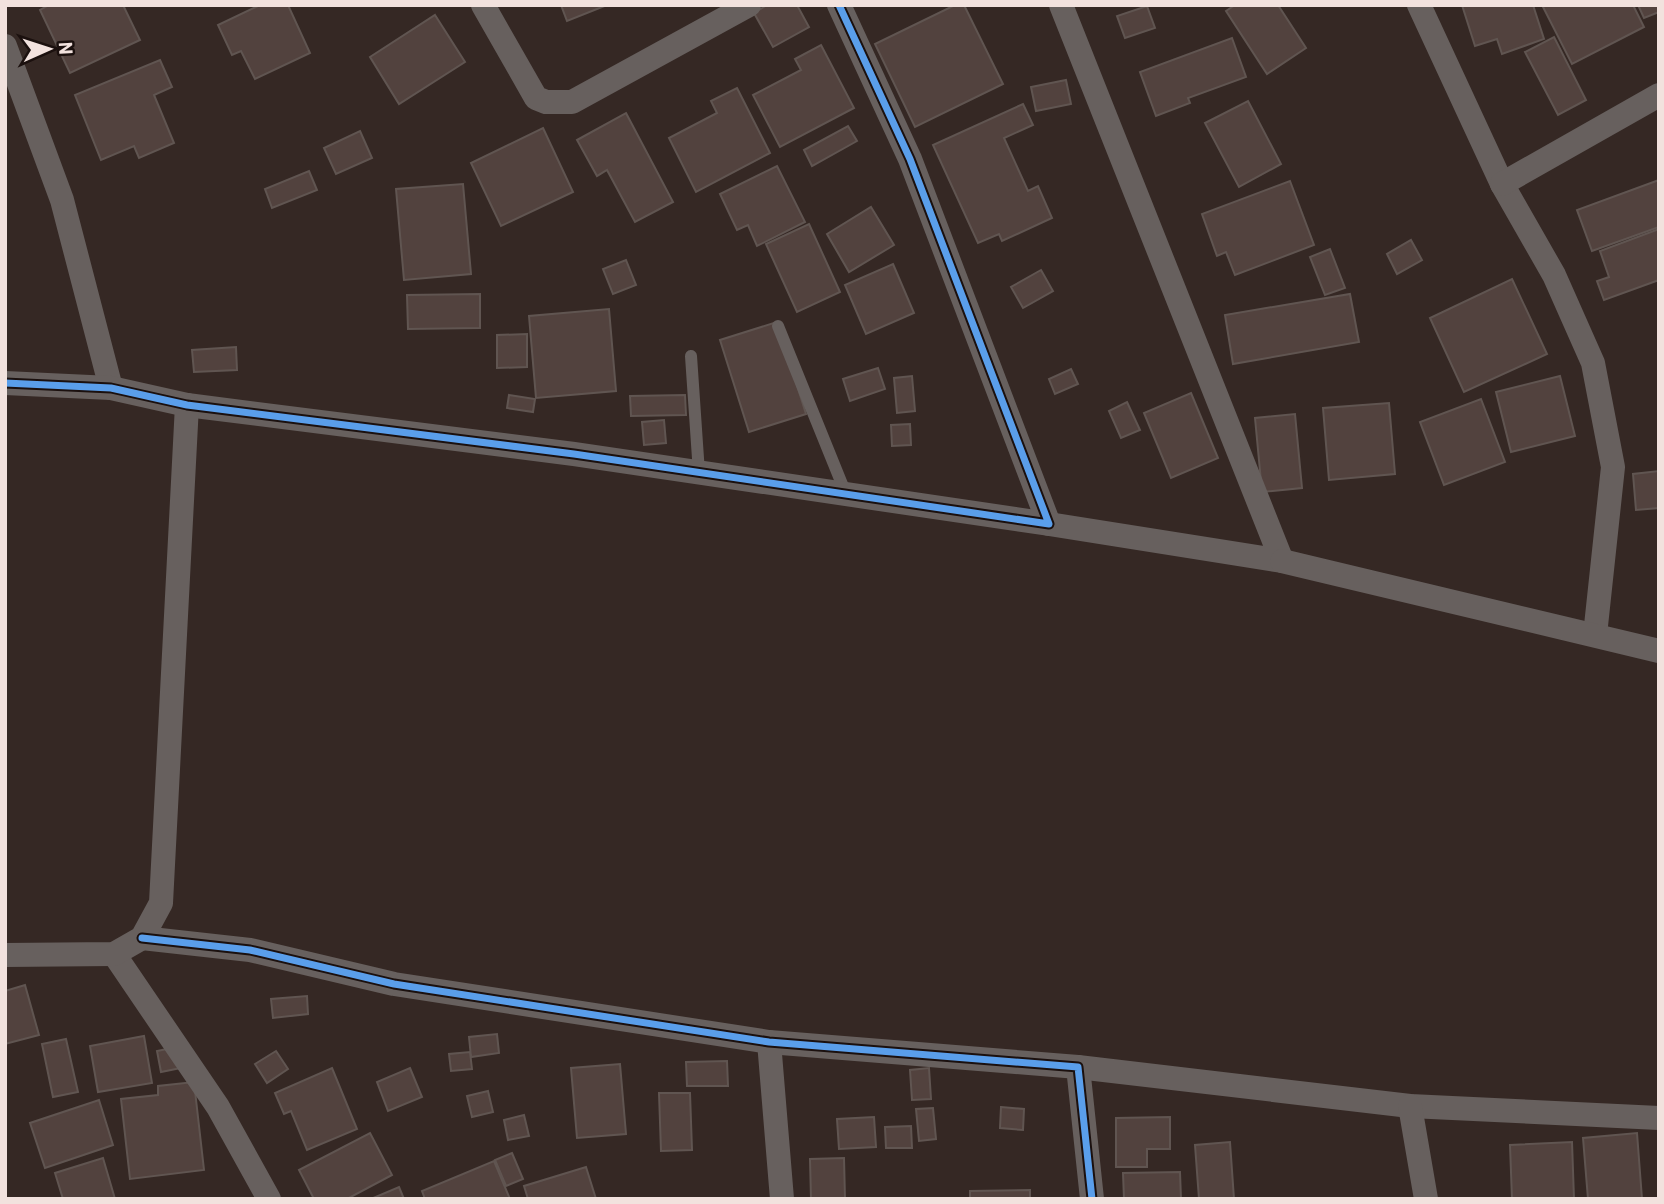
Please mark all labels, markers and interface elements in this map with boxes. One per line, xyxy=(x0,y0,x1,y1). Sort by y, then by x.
north arrow xyxy=(14,14,84,84)
text: N xyxy=(55,41,78,55)

